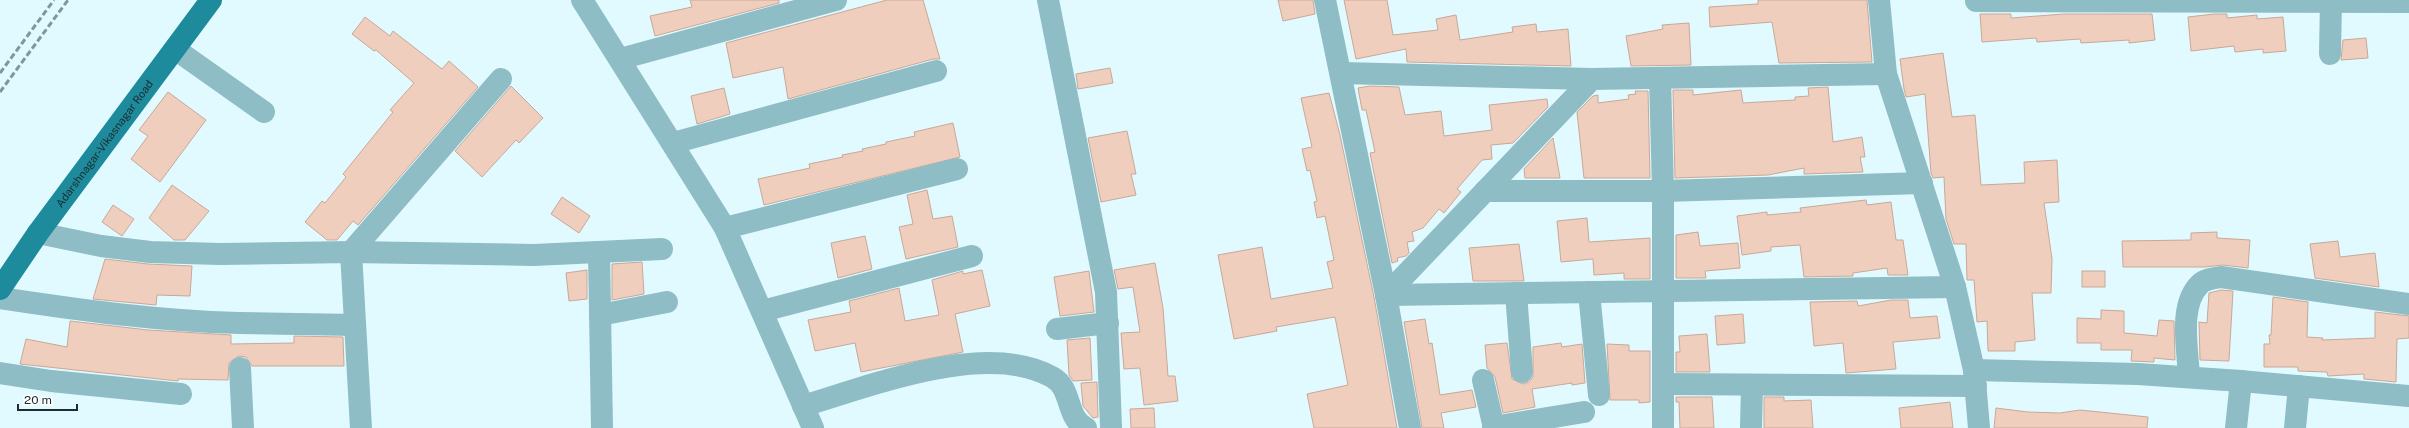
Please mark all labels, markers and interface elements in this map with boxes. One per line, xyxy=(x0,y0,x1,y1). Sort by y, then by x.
street label: Adarshnagar-Vikasnagar Road xyxy=(53,78,155,209)
scale bar xyxy=(18,386,77,412)
text: 20 m xyxy=(24,393,52,407)

